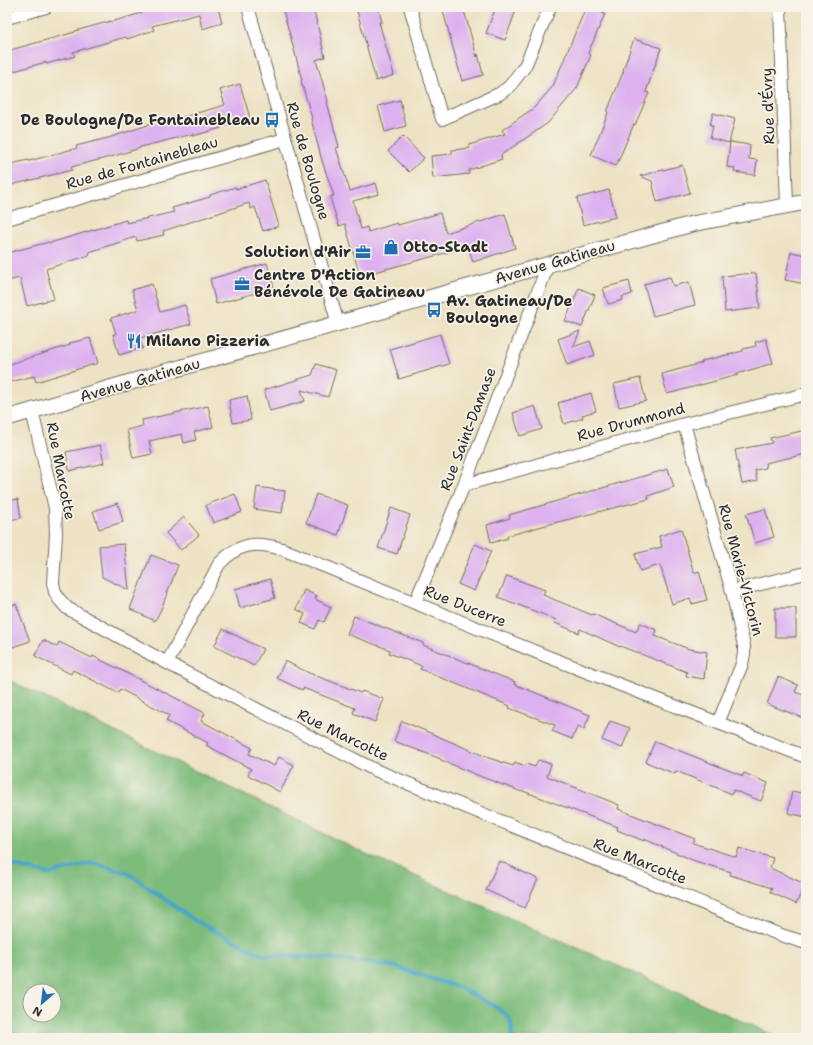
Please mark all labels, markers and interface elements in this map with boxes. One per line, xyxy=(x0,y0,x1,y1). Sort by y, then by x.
street label: Rue d'Évry xyxy=(756,67,779,145)
street label: Rue de Boulogne xyxy=(282,100,334,222)
place label: De Boulogne/De Fontainebleau xyxy=(21,110,260,130)
bus stop icon: De Boulogne/De Fontainebleau xyxy=(263,111,281,129)
street label: Rue de Fontainebleau xyxy=(64,132,220,194)
street label: Avenue Gatineau xyxy=(493,235,617,289)
place label: Otto-Stadt xyxy=(403,237,488,257)
shop icon: Otto-Stadt xyxy=(382,238,400,256)
place label: Solution d'Air xyxy=(245,242,351,262)
office icon: Solution d'Air xyxy=(354,243,372,261)
place label: Centre D'Action Bénévole De Gatineau xyxy=(254,265,425,302)
office icon: Centre D'Action Bénévole De Gatineau xyxy=(233,275,251,293)
place label: Av. Gatineau/De Boulogne xyxy=(446,291,573,328)
bus stop icon: Av. Gatineau/De Boulogne xyxy=(425,301,443,319)
place label: Milano Pizzeria xyxy=(146,331,270,351)
restaurant icon: Milano Pizzeria xyxy=(125,332,143,350)
street label: Avenue Gatineau xyxy=(78,353,202,407)
street label: Rue Saint-Damase xyxy=(435,364,501,494)
street label: Rue Drummond xyxy=(575,398,688,446)
street label: Rue Marcotte xyxy=(42,421,80,521)
street label: Rue Marie-Victorin xyxy=(714,502,768,638)
street label: Rue Ducerre xyxy=(421,580,509,632)
street label: Rue Marcotte xyxy=(294,704,392,766)
street label: Rue Marcotte xyxy=(590,833,690,889)
north arrow xyxy=(22,983,62,1023)
text: N xyxy=(30,1003,45,1020)

